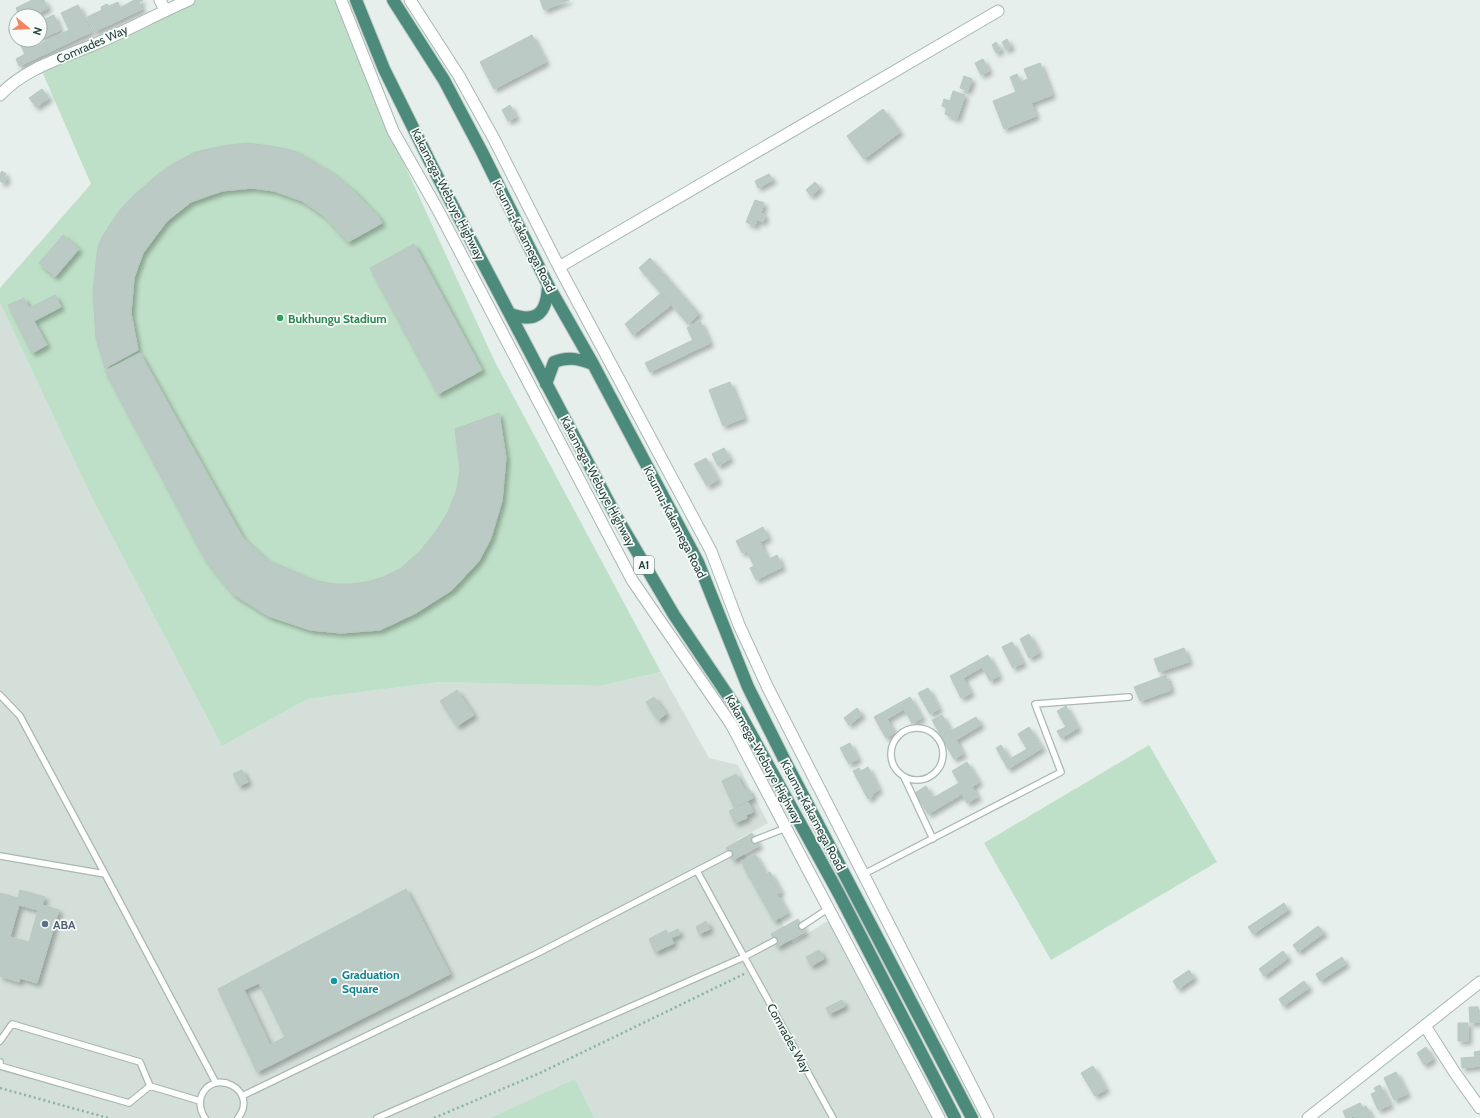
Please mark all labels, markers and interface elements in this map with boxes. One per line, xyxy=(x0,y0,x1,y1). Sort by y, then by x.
north arrow xyxy=(8,8,48,48)
street label: Comrades Way xyxy=(54,22,130,66)
text: N xyxy=(30,25,45,37)
street label: Kakamega-Webuye Highway xyxy=(408,126,488,262)
street label: Kisumu-Kakamega Road xyxy=(489,178,559,294)
place label: Bukhungu Stadium xyxy=(288,311,387,326)
marker: Bukhungu Stadium xyxy=(275,313,285,323)
street label: Kakamega-Webuye Highway xyxy=(557,413,639,549)
street label: Kisumu-Kakamega Road xyxy=(640,464,710,580)
road number: A1 xyxy=(634,556,654,574)
street label: Kakamega-Webuye Highway xyxy=(722,692,806,826)
street label: Kisumu-Kakamega Road xyxy=(777,757,849,873)
place label: ABA xyxy=(53,917,76,932)
marker: ABA xyxy=(40,919,50,929)
place label: Graduation Square xyxy=(342,967,400,996)
marker: Graduation Square xyxy=(329,976,339,986)
street label: Comrades Way xyxy=(764,1001,814,1075)

